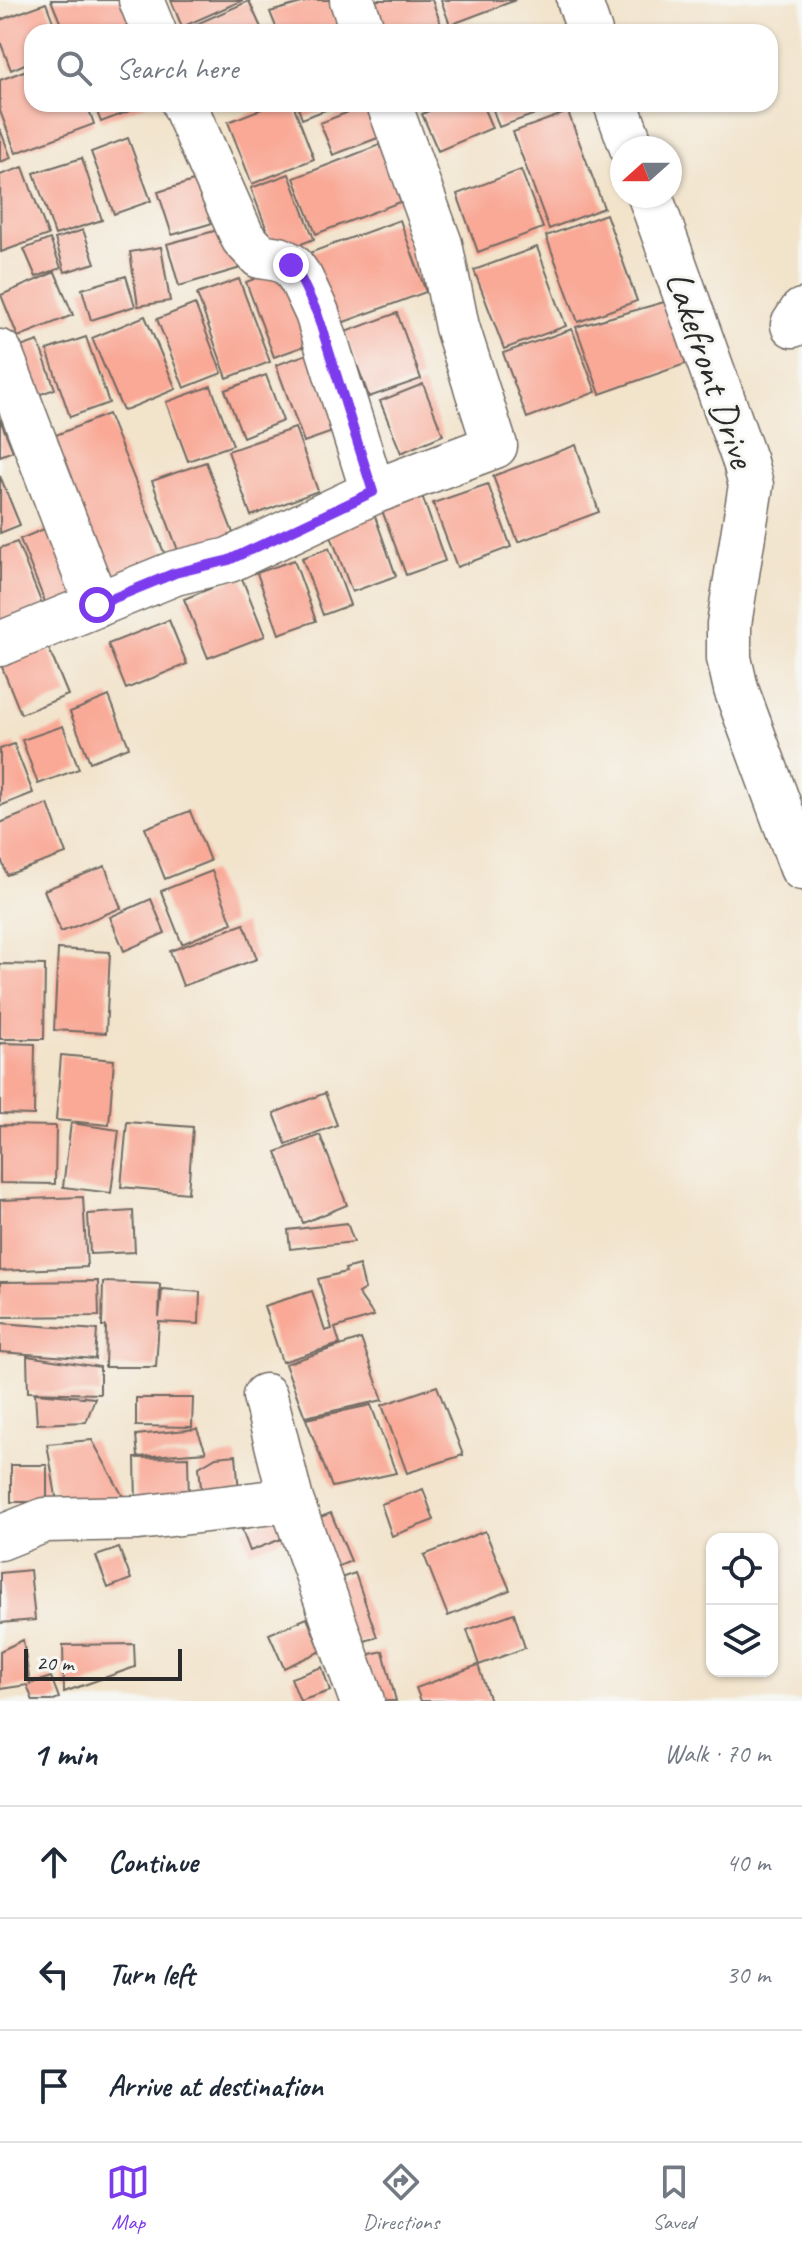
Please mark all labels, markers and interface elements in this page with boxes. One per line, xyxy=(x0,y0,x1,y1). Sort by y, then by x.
search box xyxy=(24,24,778,112)
icon: search xyxy=(52,46,96,90)
text: Search here xyxy=(116,49,238,87)
north arrow xyxy=(610,136,682,208)
route end xyxy=(273,247,309,283)
street label: Lakefront Drive xyxy=(655,265,767,476)
route start xyxy=(79,587,115,623)
map controls xyxy=(706,1533,778,1677)
button: locate xyxy=(706,1533,778,1605)
button: layers xyxy=(706,1605,778,1677)
scale bar xyxy=(24,1645,182,1681)
text: 20 m xyxy=(36,1649,73,1677)
text: 1 min xyxy=(32,1732,97,1775)
text: Walk · 70 m xyxy=(664,1737,770,1770)
icon: ahead xyxy=(32,1840,76,1884)
text: Continue xyxy=(108,1843,198,1881)
text: 40 m xyxy=(726,1846,770,1879)
icon: left xyxy=(32,1952,76,1996)
text: Turn left xyxy=(108,1955,195,1993)
text: 30 m xyxy=(726,1958,770,1991)
icon: arrive xyxy=(32,2064,76,2108)
text: Arrive at destination xyxy=(108,2067,323,2105)
tab: Map xyxy=(106,2160,150,2236)
tab: Directions xyxy=(363,2160,439,2236)
tab: Saved xyxy=(652,2160,696,2236)

